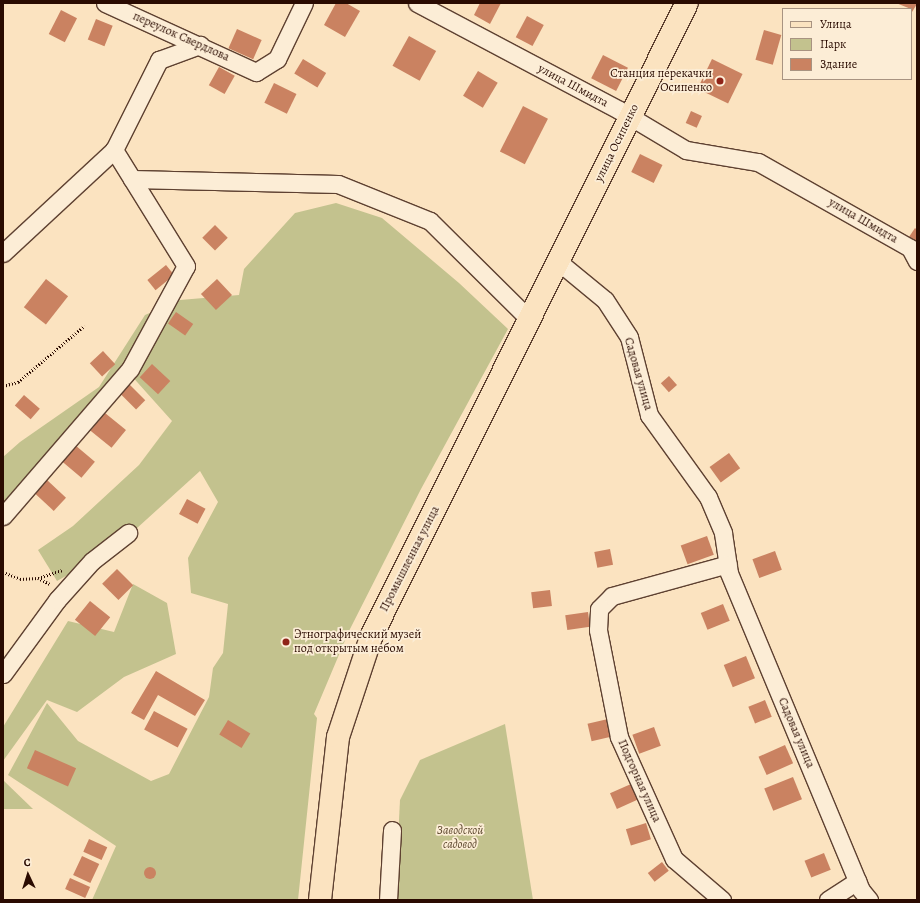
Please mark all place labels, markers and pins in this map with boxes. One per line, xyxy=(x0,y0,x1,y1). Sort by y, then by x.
place label: Станция перекачки Осипенко xyxy=(610,67,712,95)
marker: Станция перекачки Осипенко xyxy=(715,76,725,86)
place label: Этнографический музей под открытым небом xyxy=(294,628,421,656)
marker: Этнографический музей под открытым небом xyxy=(281,637,291,647)

